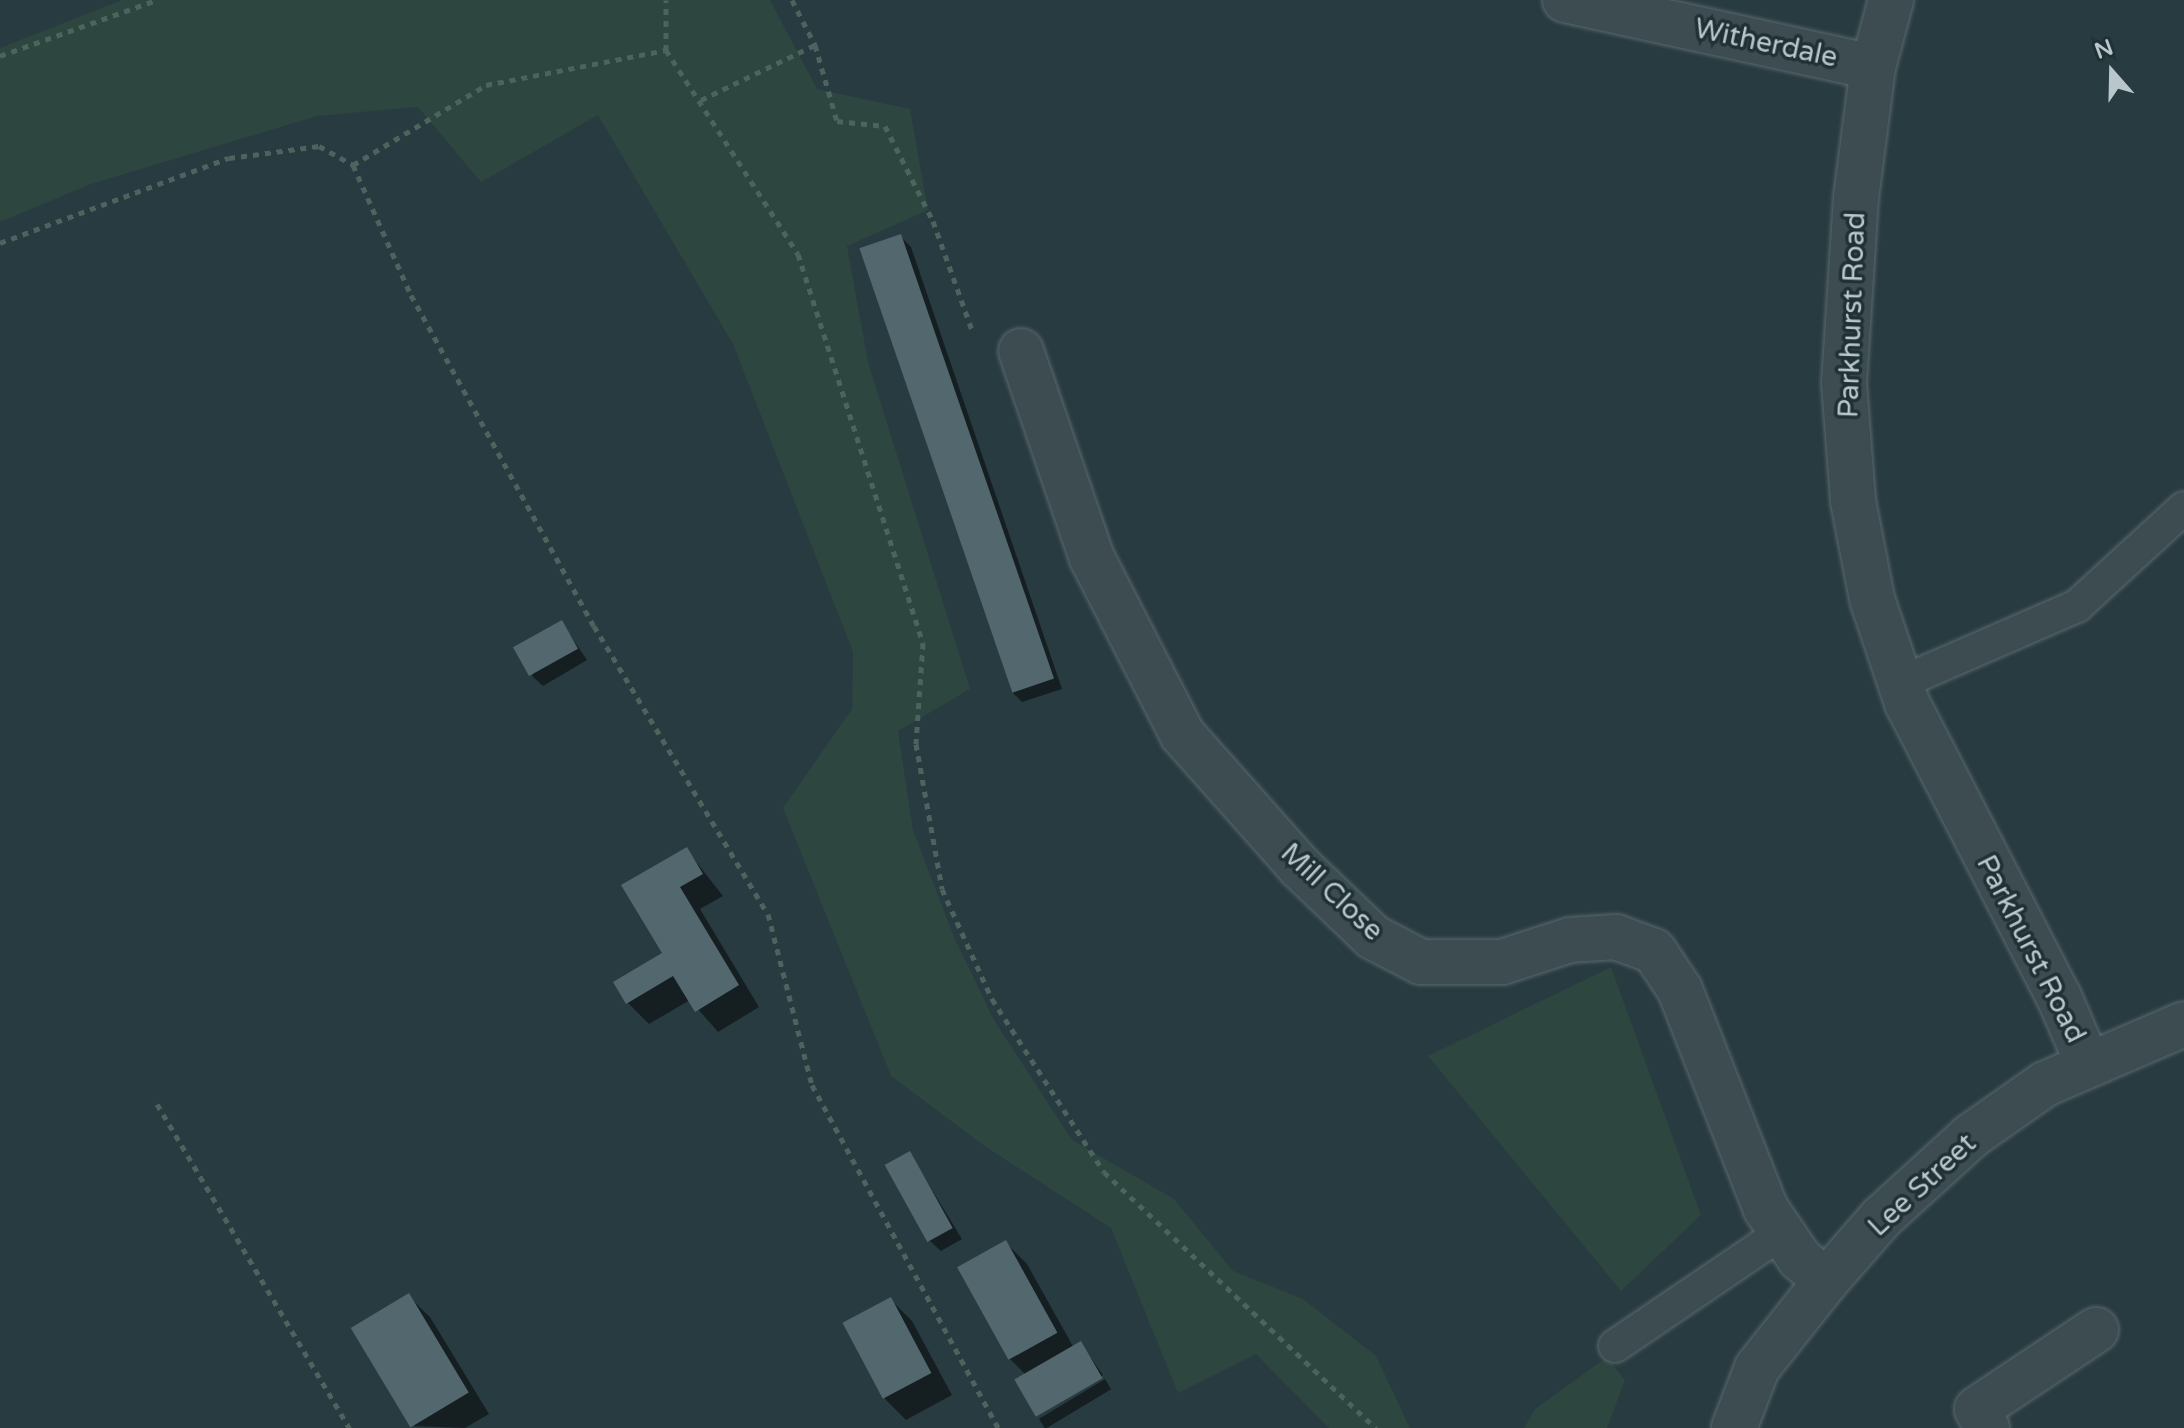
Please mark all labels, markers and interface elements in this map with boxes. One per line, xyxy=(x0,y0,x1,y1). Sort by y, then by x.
street label: Witherdale xyxy=(1692,11,1840,75)
north arrow xyxy=(2072,32,2152,112)
text: N xyxy=(2091,34,2117,65)
street label: Parkhurst Road xyxy=(1832,211,1872,419)
street label: Mill Close xyxy=(1274,836,1390,948)
street label: Parkhurst Road xyxy=(1969,850,2093,1048)
street label: Lee Street xyxy=(1861,1127,1983,1243)

